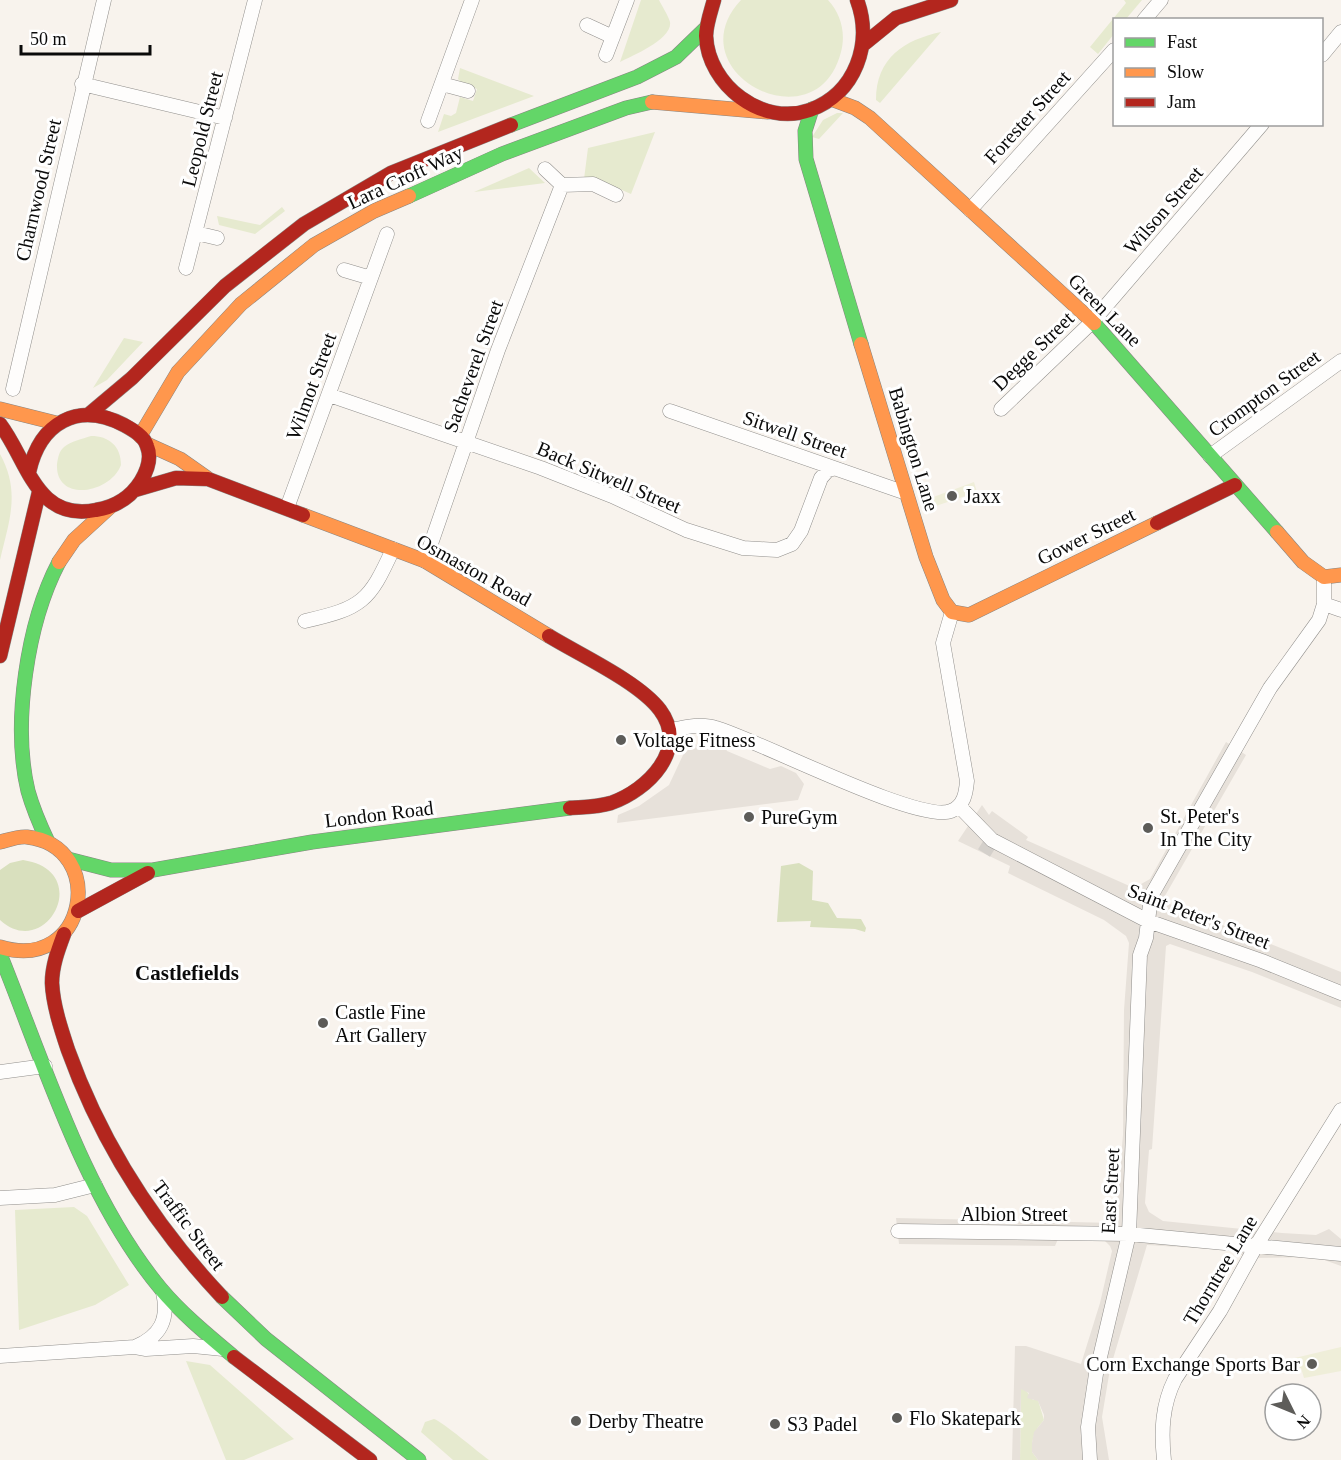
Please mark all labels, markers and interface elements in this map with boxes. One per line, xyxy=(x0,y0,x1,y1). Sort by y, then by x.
scale bar xyxy=(21,18,150,56)
legend xyxy=(1113,18,1323,126)
text: 50 m xyxy=(30,29,67,49)
text: Fast xyxy=(1167,32,1197,52)
text: Slow xyxy=(1167,62,1204,82)
street label: Forester Street xyxy=(980,66,1075,168)
street label: Leopold Street xyxy=(177,69,228,189)
text: Jam xyxy=(1167,92,1196,112)
street label: Charnwood Street xyxy=(11,116,65,263)
street label: Lara Croft Way xyxy=(344,141,467,214)
street label: Wilson Street xyxy=(1119,161,1207,258)
street label: Green Lane xyxy=(1064,269,1146,351)
street label: Sacheverel Street xyxy=(439,296,507,435)
street label: Degge Street xyxy=(988,307,1079,396)
street label: Wilmot Street xyxy=(282,329,341,442)
street label: Crompton Street xyxy=(1204,345,1325,442)
street label: Babington Lane xyxy=(884,384,943,514)
street label: Sitwell Street xyxy=(740,406,850,462)
street label: Back Sitwell Street xyxy=(534,437,685,517)
place label: Jaxx xyxy=(964,485,1001,507)
marker: Jaxx xyxy=(945,489,959,503)
street label: Gower Street xyxy=(1034,503,1139,569)
street label: Osmaston Road xyxy=(413,530,535,610)
place label: Voltage Fitness xyxy=(633,729,756,752)
marker: Voltage Fitness xyxy=(614,733,628,747)
street label: London Road xyxy=(323,796,435,832)
place label: St. Peter's In The City xyxy=(1160,805,1252,851)
place label: PureGym xyxy=(761,806,838,829)
marker: PureGym xyxy=(742,810,756,824)
marker: St. Peter's In The City xyxy=(1141,821,1155,835)
street label: Saint Peter's Street xyxy=(1125,879,1273,953)
district label: Castlefields xyxy=(135,961,239,985)
place label: Castle Fine Art Gallery xyxy=(335,1001,427,1047)
marker: Castle Fine Art Gallery xyxy=(316,1016,330,1030)
street label: East Street xyxy=(1097,1147,1123,1235)
street label: Traffic Street xyxy=(148,1176,230,1274)
street label: Albion Street xyxy=(960,1203,1068,1225)
street label: Thorntree Lane xyxy=(1179,1211,1261,1329)
place label: Corn Exchange Sports Bar xyxy=(1086,1353,1300,1376)
marker: Corn Exchange Sports Bar xyxy=(1305,1357,1319,1371)
north arrow xyxy=(1263,1382,1323,1442)
place label: Flo Skatepark xyxy=(909,1407,1021,1430)
place label: Derby Theatre xyxy=(588,1410,704,1433)
marker: Flo Skatepark xyxy=(890,1411,904,1425)
text: N xyxy=(1293,1412,1314,1432)
place label: S3 Padel xyxy=(787,1413,858,1435)
marker: Derby Theatre xyxy=(569,1414,583,1428)
marker: S3 Padel xyxy=(768,1417,782,1431)

